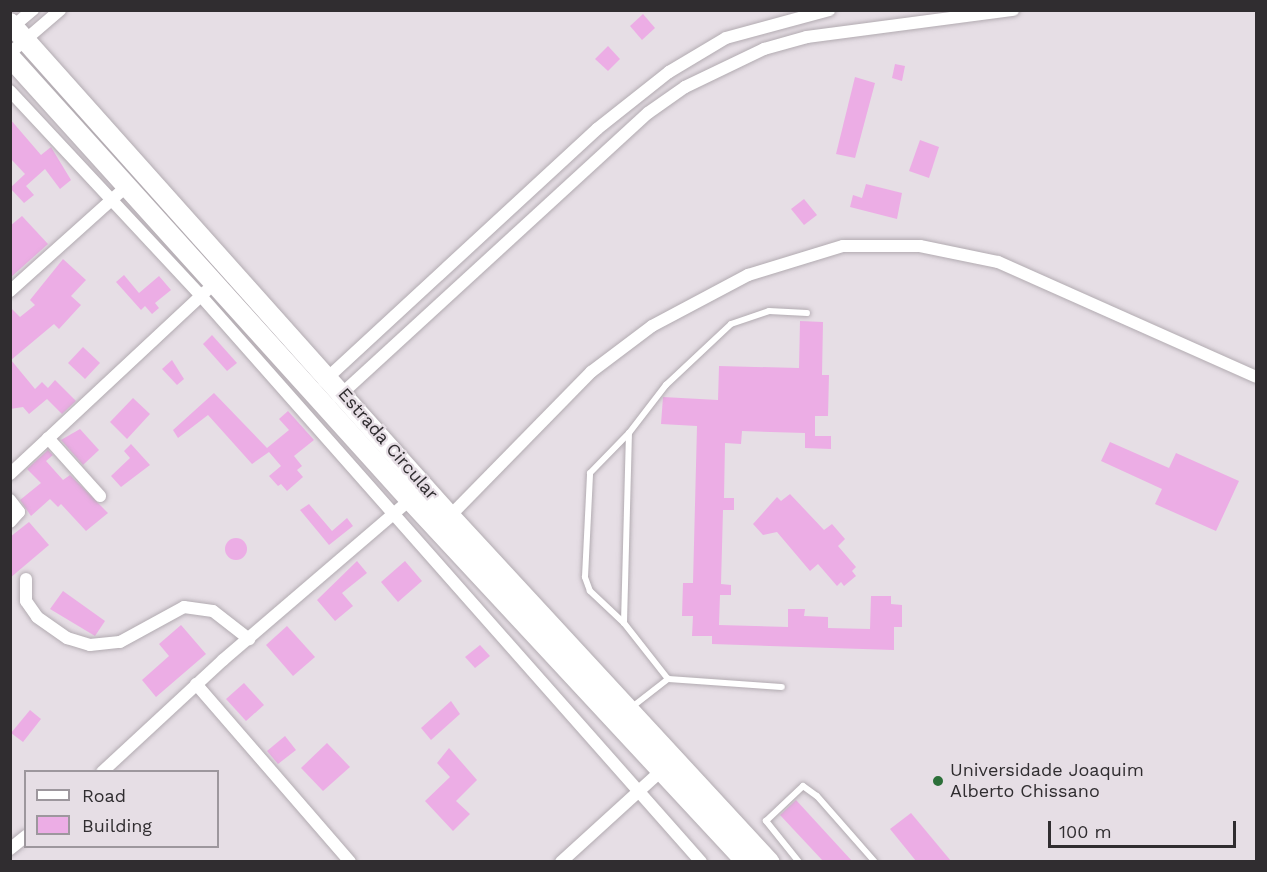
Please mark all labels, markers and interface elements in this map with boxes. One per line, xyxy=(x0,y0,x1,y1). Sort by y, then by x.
street label: Estrada Circular xyxy=(333,383,443,505)
place label: Universidade Joaquim Alberto Chissano xyxy=(950,760,1144,802)
legend xyxy=(24,770,219,848)
marker: Universidade Joaquim Alberto Chissano xyxy=(931,774,945,788)
text: Road xyxy=(82,785,126,806)
scale bar xyxy=(1051,809,1238,847)
text: Building xyxy=(82,815,152,836)
text: 100 m xyxy=(1059,821,1112,842)

